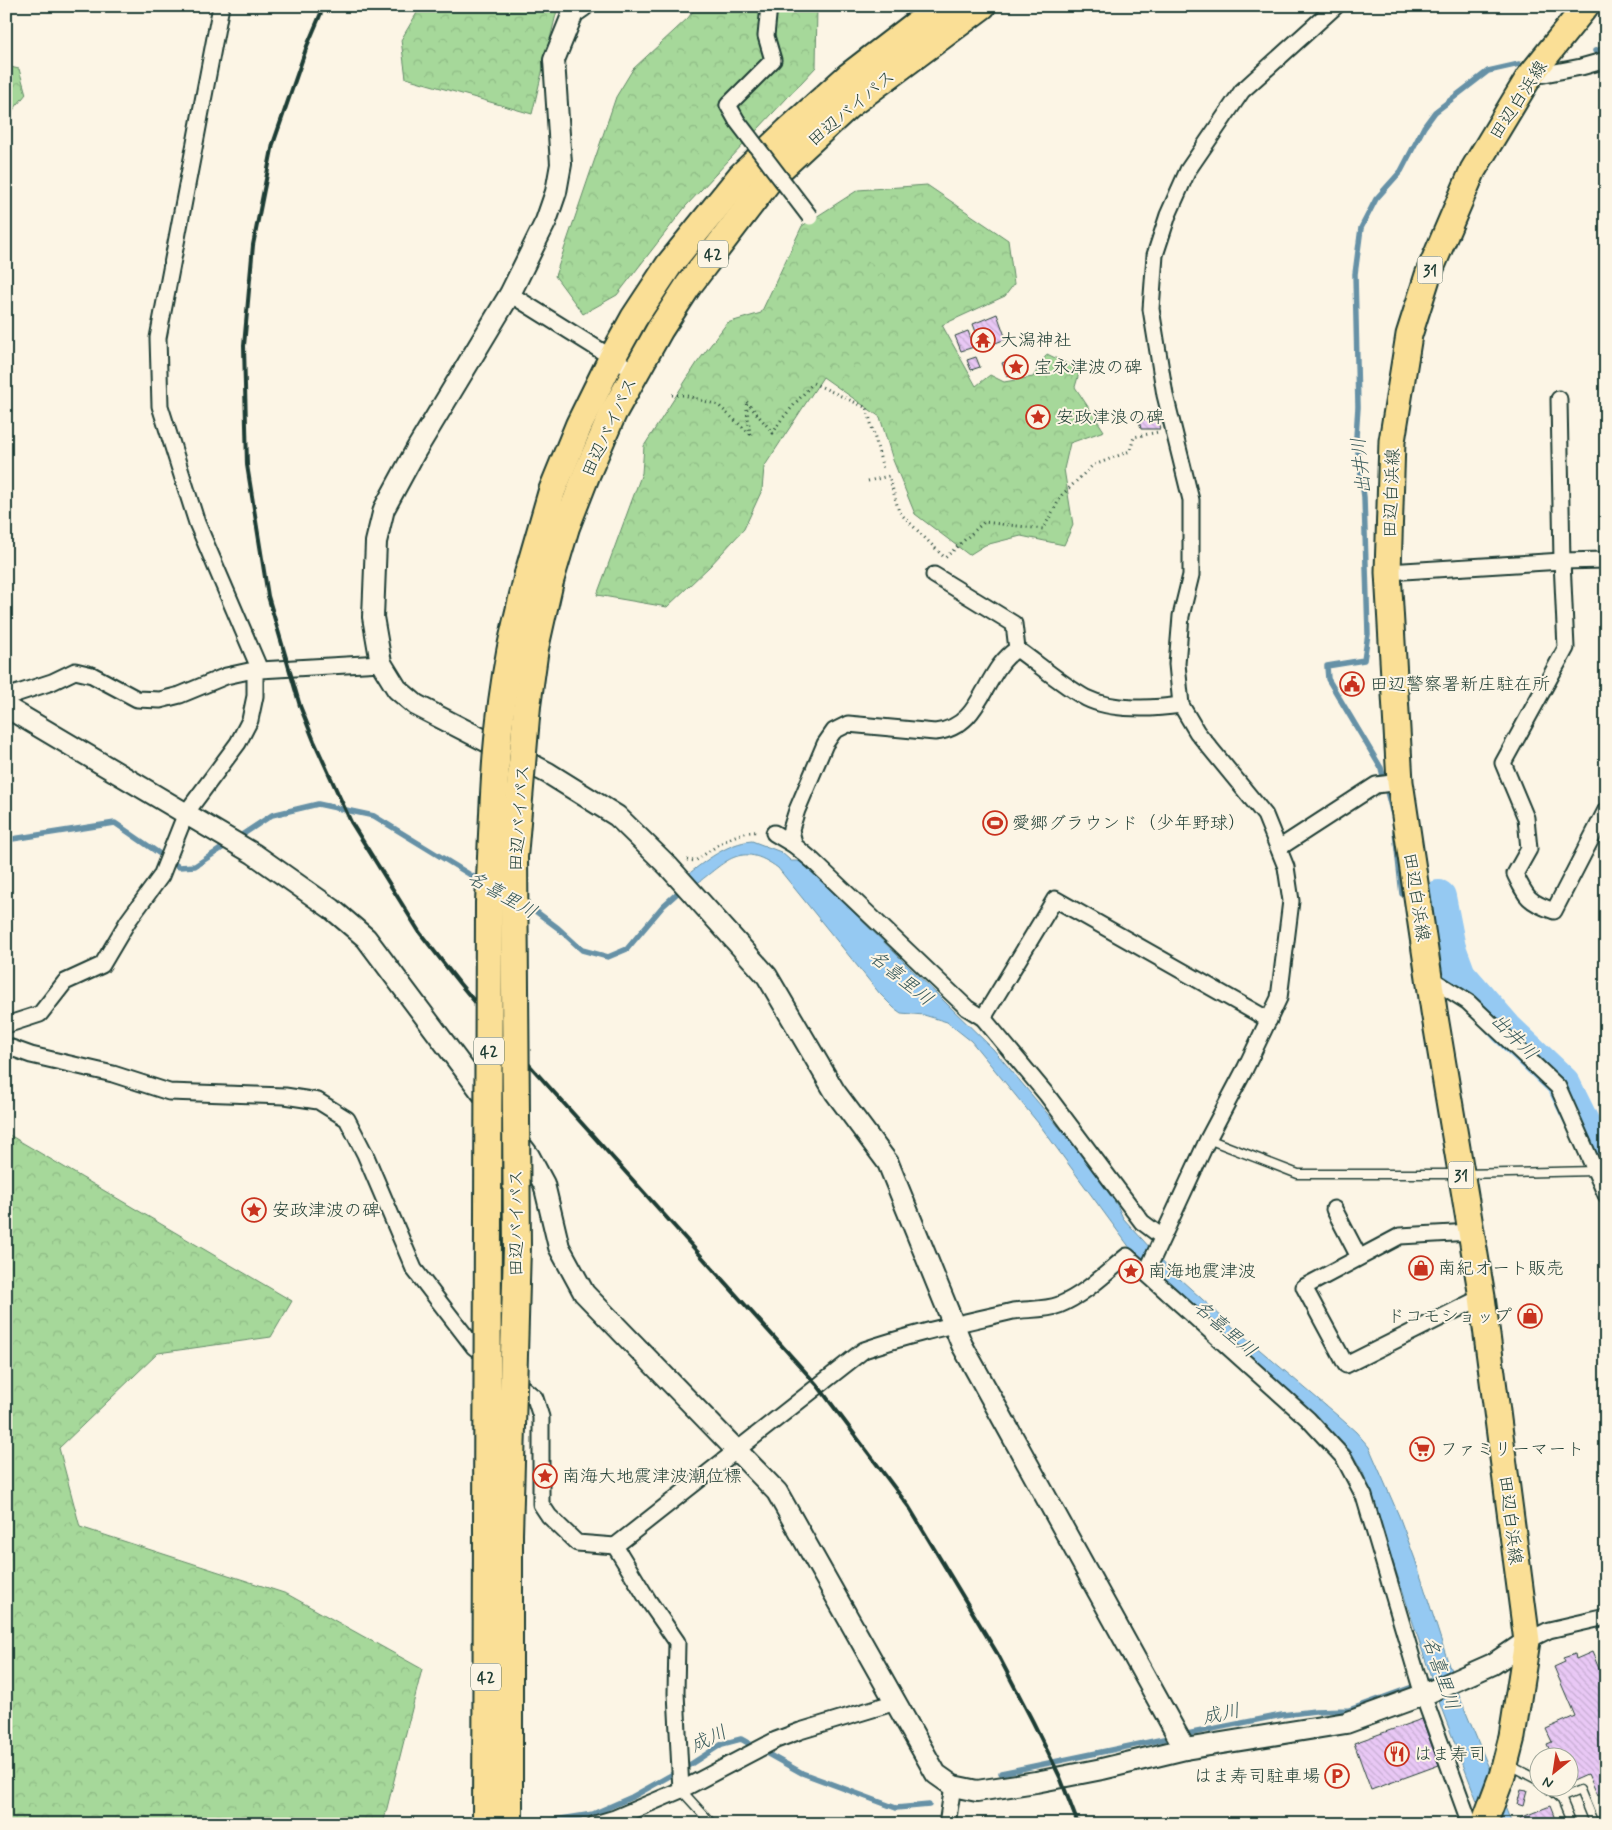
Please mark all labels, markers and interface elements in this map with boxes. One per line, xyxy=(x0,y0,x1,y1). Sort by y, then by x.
street label: 田辺白浜線 xyxy=(1484,56,1553,145)
street label: 田辺バイパス xyxy=(803,65,901,153)
road number: 42 xyxy=(698,240,728,268)
road number: 31 xyxy=(1418,256,1442,284)
temple icon: 大潟神社 xyxy=(970,327,996,353)
place label: 大潟神社 xyxy=(1000,329,1072,353)
place icon: 宝永津波の碑 xyxy=(1003,354,1029,380)
place label: 宝永津波の碑 xyxy=(1034,356,1142,380)
street label: 田辺バイパス xyxy=(576,374,644,481)
place icon: 安政津浪の碑 xyxy=(1025,404,1051,430)
place label: 安政津浪の碑 xyxy=(1056,406,1164,430)
water label: 出井川 xyxy=(1346,436,1377,496)
street label: 田辺白浜線 xyxy=(1378,448,1406,538)
public building icon: 田辺警察署新庄駐在所 xyxy=(1339,671,1365,697)
place label: 田辺警察署新庄駐在所 xyxy=(1370,673,1550,697)
street label: 田辺バイパス xyxy=(504,764,536,873)
sports icon: 愛郷グラウンド（少年野球） xyxy=(982,810,1008,836)
place label: 愛郷グラウンド（少年野球） xyxy=(1012,812,1246,836)
street label: 田辺白浜線 xyxy=(1397,851,1435,943)
water label: 名喜里川 xyxy=(463,865,541,925)
water label: 名喜里川 xyxy=(864,945,938,1012)
water label: 出井川 xyxy=(1485,1008,1543,1066)
road number: 42 xyxy=(474,1038,504,1064)
road number: 31 xyxy=(1448,1162,1474,1188)
street label: 田辺バイパス xyxy=(505,1169,529,1277)
place icon: 安政津波の碑 xyxy=(241,1197,267,1223)
place label: 安政津波の碑 xyxy=(272,1199,380,1223)
shop icon: 南紀オート販売 xyxy=(1408,1255,1434,1281)
place label: 南紀オート販売 xyxy=(1438,1257,1564,1281)
place icon: 南海地震津波 xyxy=(1118,1258,1144,1284)
place label: 南海地震津波 xyxy=(1148,1260,1256,1284)
water label: 名喜里川 xyxy=(1188,1295,1262,1364)
shop icon: ドコモショップ xyxy=(1517,1303,1543,1329)
place label: ドコモショップ xyxy=(1387,1305,1512,1329)
supermarket icon: ファミリーマート xyxy=(1409,1436,1435,1462)
place label: ファミリーマート xyxy=(1440,1438,1584,1462)
place icon: 南海大地震津波潮位標 xyxy=(532,1463,558,1489)
place label: 南海大地震津波潮位標 xyxy=(562,1465,742,1489)
street label: 田辺白浜線 xyxy=(1493,1474,1527,1566)
water label: 名喜里川 xyxy=(1416,1633,1465,1713)
road number: 42 xyxy=(471,1664,501,1690)
water label: 成川 xyxy=(1200,1698,1243,1731)
water label: 成川 xyxy=(686,1720,731,1759)
restaurant icon: はま寿司 xyxy=(1384,1741,1410,1767)
place label: はま寿司 xyxy=(1414,1743,1486,1767)
north arrow xyxy=(1530,1748,1580,1798)
parking icon: はま寿司駐車場 xyxy=(1324,1763,1350,1789)
place label: はま寿司駐車場 xyxy=(1194,1765,1320,1789)
text: N xyxy=(1539,1772,1557,1793)

